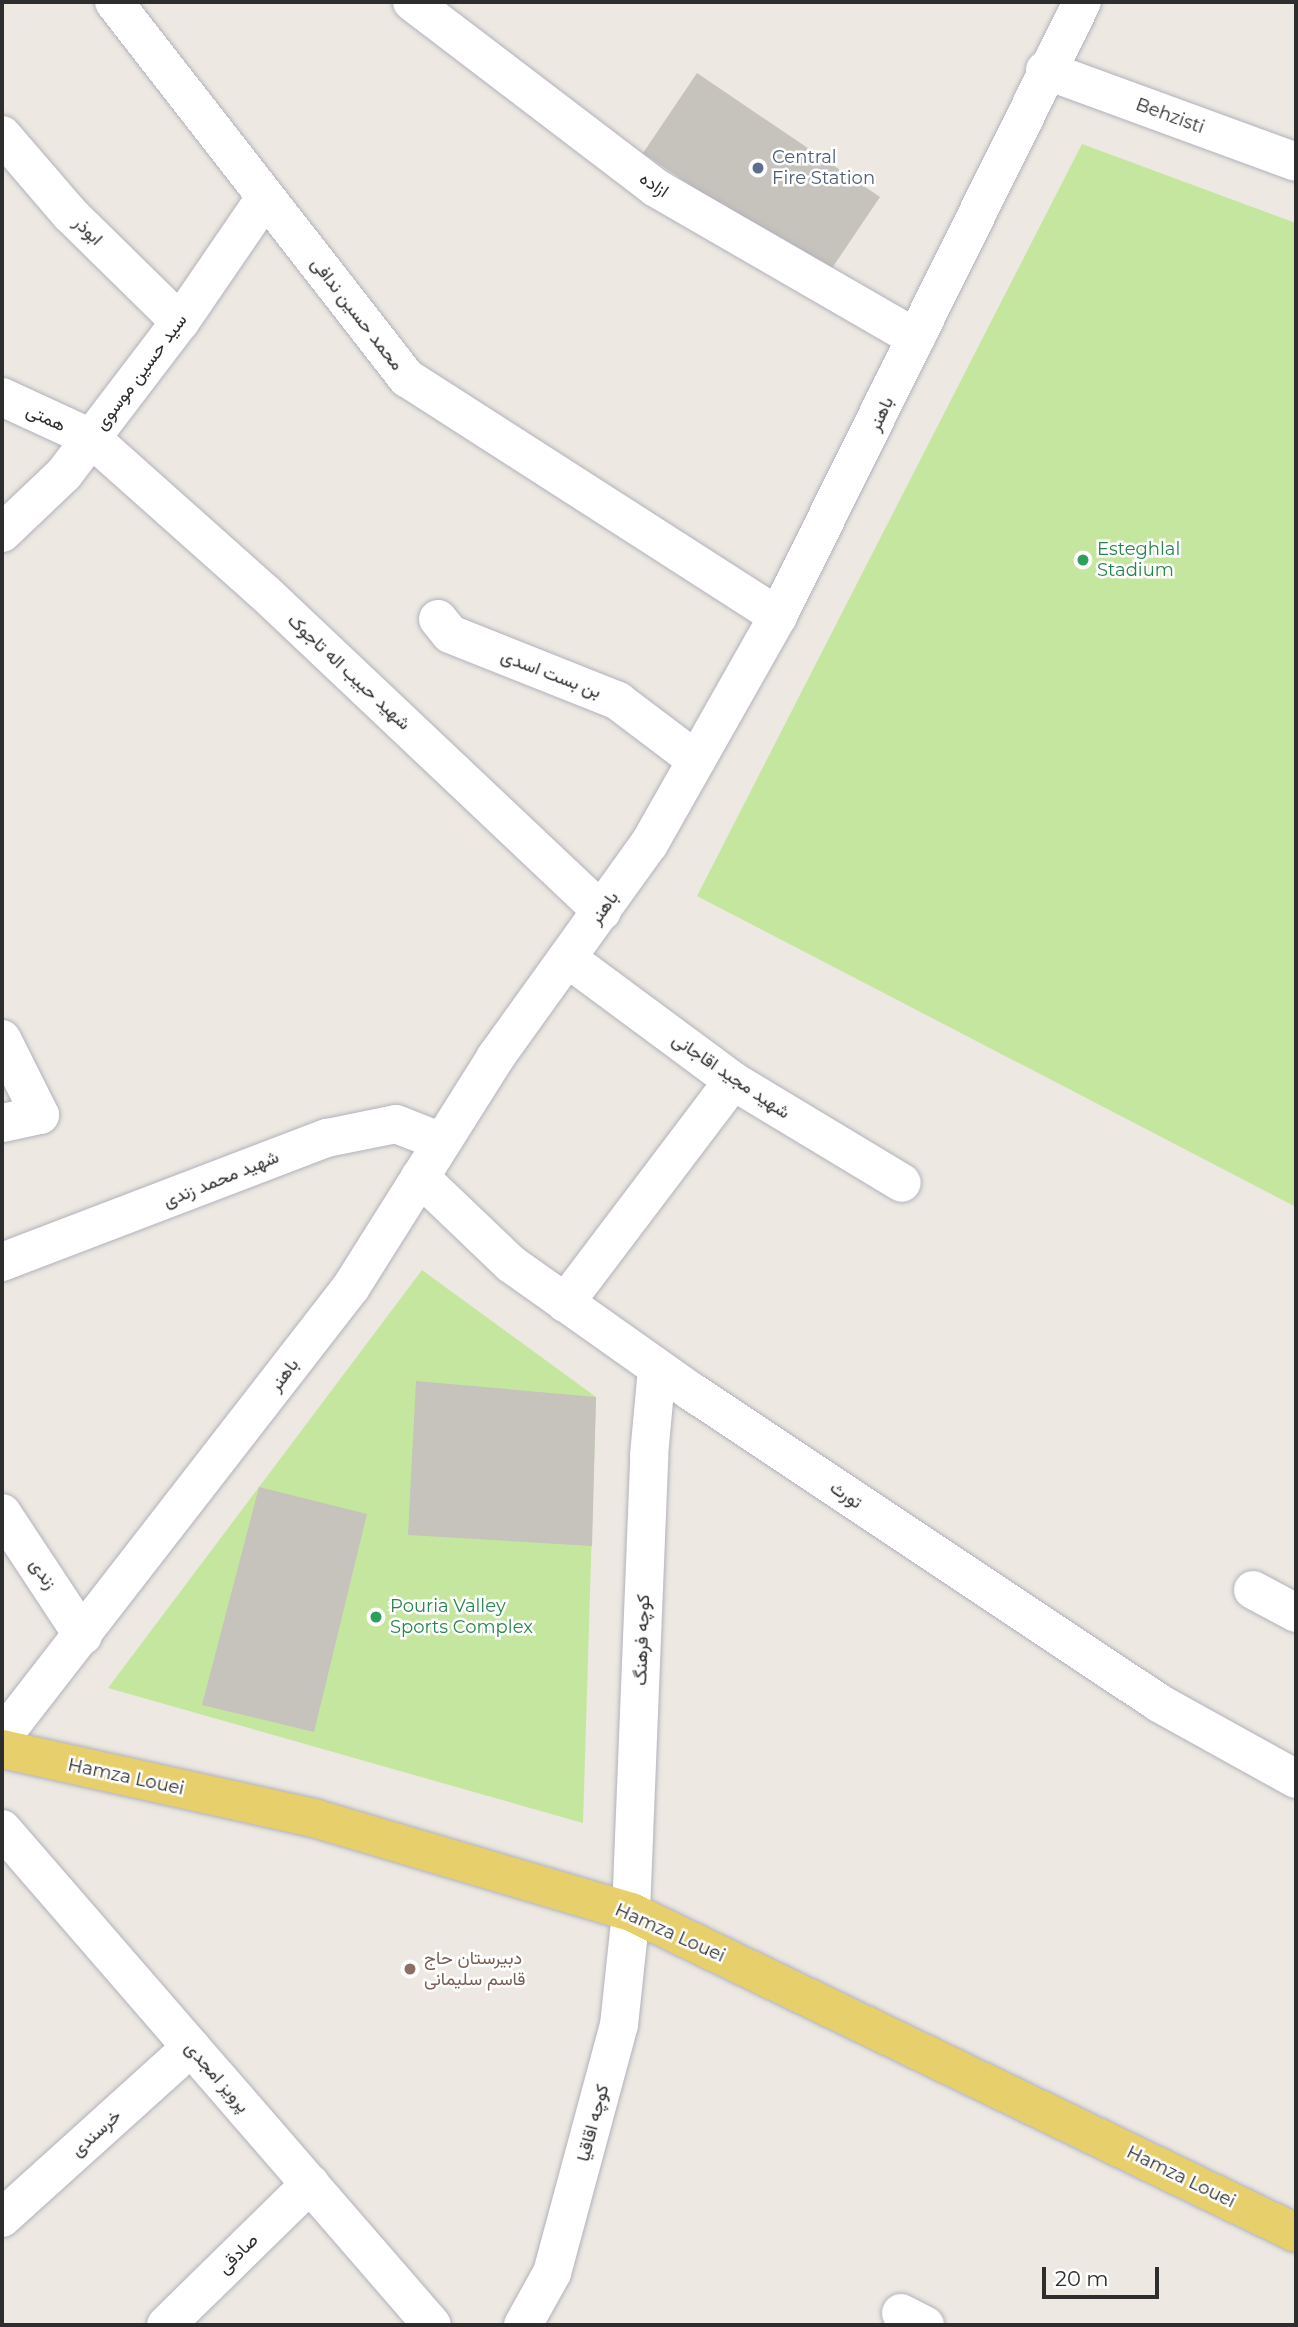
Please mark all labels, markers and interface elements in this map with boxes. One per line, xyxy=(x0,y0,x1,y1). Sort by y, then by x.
street label: Behzisti xyxy=(1133,94,1207,138)
place label: Central Fire Station xyxy=(772,147,875,190)
marker: Central Fire Station xyxy=(750,160,766,176)
street label: ازاده xyxy=(635,168,673,202)
street label: ابوذر xyxy=(69,212,107,250)
street label: محمد حسین ندافی xyxy=(306,253,408,375)
street label: سید حسین موسوی xyxy=(90,310,192,434)
street label: باهنر xyxy=(864,393,898,435)
street label: همتی xyxy=(23,400,69,436)
place label: Esteghlal Stadium xyxy=(1097,539,1180,582)
marker: Esteghlal Stadium xyxy=(1075,552,1091,568)
street label: شهید حبیب اله تاجوک xyxy=(283,609,415,735)
street label: بن بست اسدی xyxy=(498,645,604,703)
street label: باهنر xyxy=(585,887,623,929)
street label: شهید مجید اقاجانی xyxy=(668,1029,794,1123)
street label: شهید محمد زندی xyxy=(160,1146,282,1212)
street label: باهنر xyxy=(265,1354,303,1396)
street label: تورث xyxy=(826,1477,866,1513)
street label: زندی xyxy=(25,1555,61,1593)
street label: کوچه فرهنگ xyxy=(630,1594,654,1686)
place label: Pouria Valley Sports Complex xyxy=(390,1596,533,1638)
marker: Pouria Valley Sports Complex xyxy=(368,1609,384,1625)
street label: Hamza Louei xyxy=(66,1754,186,1800)
street label: Hamza Louei xyxy=(612,1899,728,1967)
place label: دبیرستان حاج قاسم سلیمانی xyxy=(424,1948,526,1990)
marker: دبیرستان حاج قاسم سلیمانی xyxy=(402,1961,418,1977)
street label: پرویز امجدی xyxy=(180,2037,254,2117)
street label: کوچه اقاقیا xyxy=(572,2082,614,2164)
street label: خرسندی xyxy=(66,2105,126,2161)
street label: Hamza Louei xyxy=(1123,2141,1239,2213)
street label: صادقی xyxy=(213,2229,263,2279)
scale bar xyxy=(1046,2254,1163,2298)
text: 20 m xyxy=(1055,2266,1109,2291)

